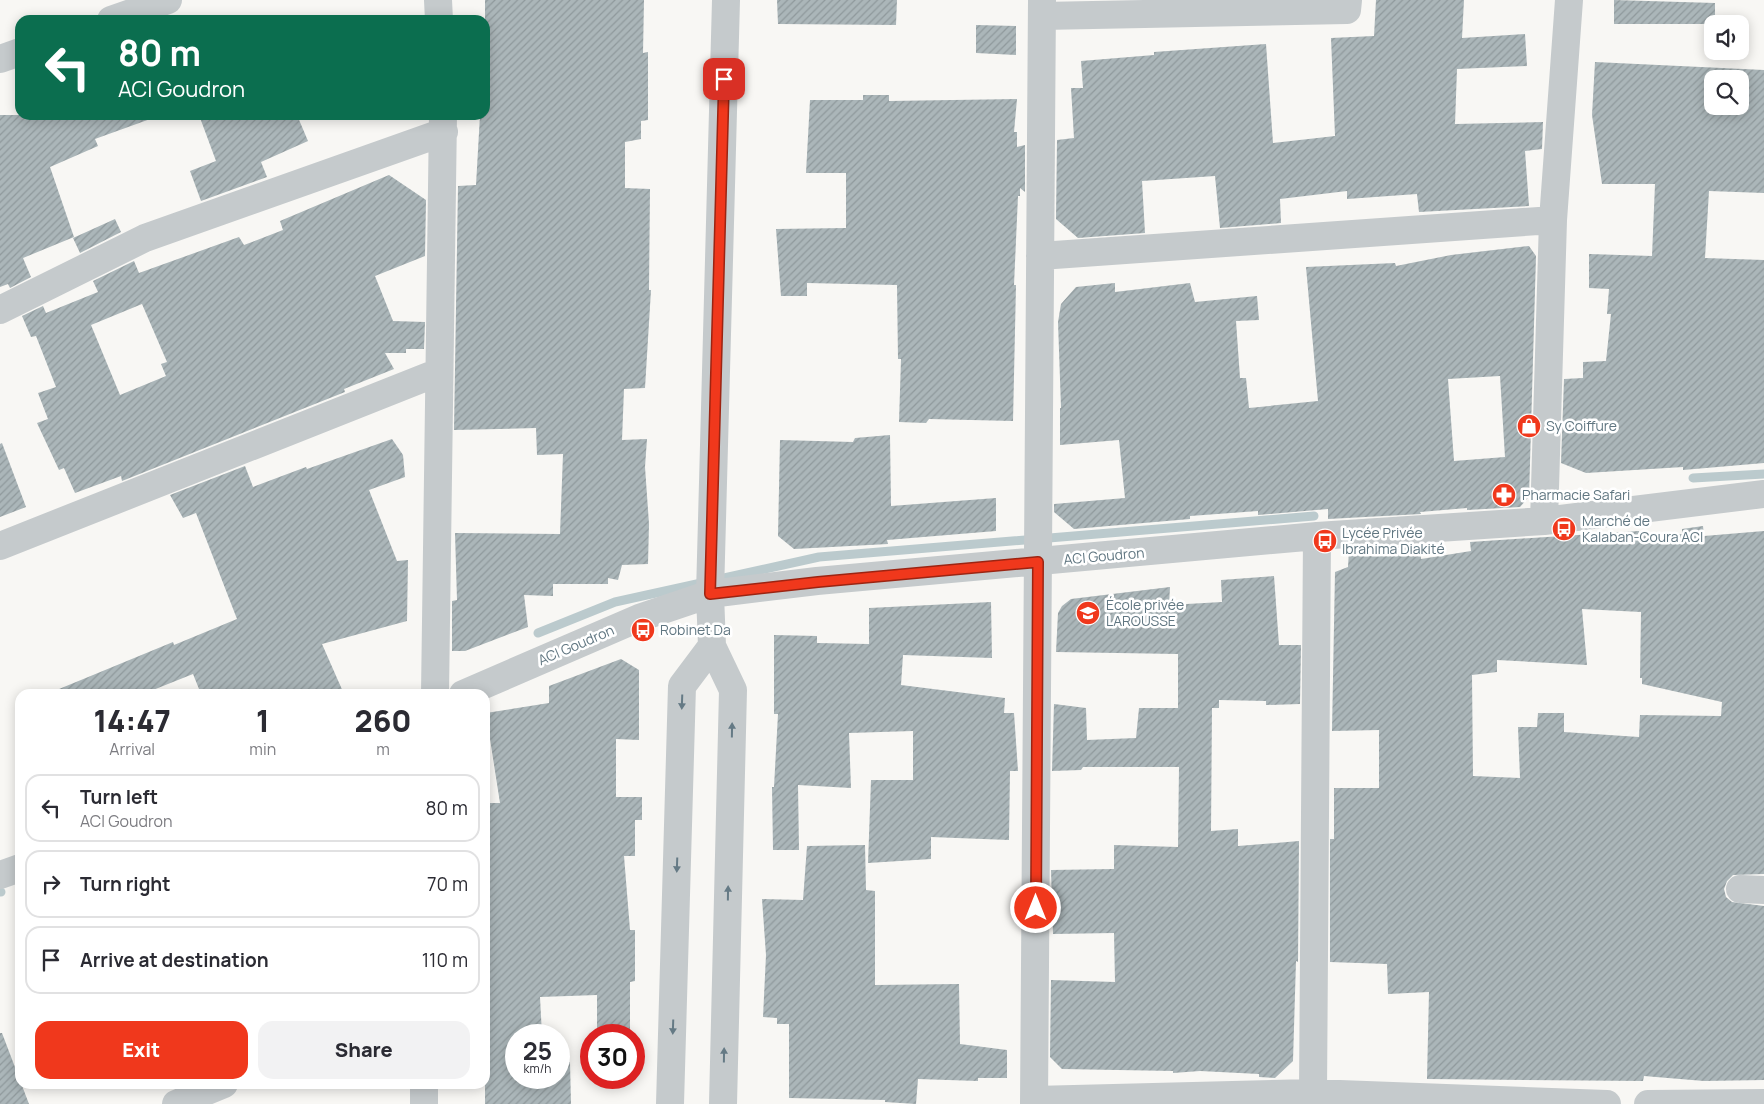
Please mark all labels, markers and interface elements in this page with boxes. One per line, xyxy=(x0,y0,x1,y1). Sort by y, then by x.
map controls xyxy=(1704,15,1749,115)
button: sound xyxy=(1704,15,1749,60)
text: 80 m xyxy=(118,29,201,77)
icon: left xyxy=(35,35,100,100)
pin xyxy=(703,58,745,100)
icon: arrive xyxy=(710,65,738,93)
button: search xyxy=(1704,70,1749,115)
text: ACI Goudron xyxy=(118,74,245,104)
shop icon: Sy Coiffure xyxy=(1516,413,1542,439)
place label: Sy Coiffure xyxy=(1546,416,1617,435)
pharmacy icon: Pharmacie Safari xyxy=(1491,482,1517,508)
place label: Pharmacie Safari xyxy=(1522,485,1630,504)
place label: Marché de Kalaban-Coura ACI xyxy=(1582,511,1703,546)
bus stop icon: Marché de Kalaban-Coura ACI xyxy=(1551,516,1577,542)
place label: Lycée Privée Ibrahima Diakité xyxy=(1342,523,1445,558)
bus stop icon: Lycée Privée Ibrahima Diakité xyxy=(1312,528,1338,554)
street label: ACI Goudron xyxy=(1063,543,1145,568)
place label: École privée LAROUSSE xyxy=(1106,595,1184,630)
school or university icon: École privée LAROUSSE xyxy=(1075,600,1101,626)
bus stop icon: Robinet Da xyxy=(630,617,656,643)
street label: ACI Goudron xyxy=(535,620,617,669)
place label: Robinet Da xyxy=(660,620,731,639)
one-way arrow xyxy=(677,695,685,711)
text: 14:47 xyxy=(93,700,171,741)
text: 1 xyxy=(256,700,270,741)
text: 260 xyxy=(355,700,412,741)
one-way arrow xyxy=(728,722,736,738)
text: Arrival xyxy=(109,738,155,760)
text: min xyxy=(249,738,276,760)
text: m xyxy=(376,738,390,760)
text: Turn left xyxy=(80,784,158,810)
icon: left xyxy=(37,794,65,822)
text: 80 m xyxy=(425,795,468,821)
text: ACI Goudron xyxy=(80,810,173,832)
one-way arrow xyxy=(673,857,681,873)
icon: right xyxy=(37,870,65,898)
text: Turn right xyxy=(80,871,170,897)
text: 70 m xyxy=(427,871,468,897)
position arrow xyxy=(1009,881,1061,933)
one-way arrow xyxy=(725,885,733,901)
icon: arrive xyxy=(37,946,65,974)
text: Arrive at destination xyxy=(80,947,269,973)
text: 110 m xyxy=(422,947,468,973)
one-way arrow xyxy=(668,1019,676,1035)
button: Exit xyxy=(35,1021,248,1079)
button: Share xyxy=(258,1021,470,1079)
speed limit sign: 30 xyxy=(580,1024,645,1089)
text: 25 xyxy=(523,1033,552,1068)
one-way arrow xyxy=(721,1047,729,1063)
text: km/h xyxy=(524,1060,551,1077)

